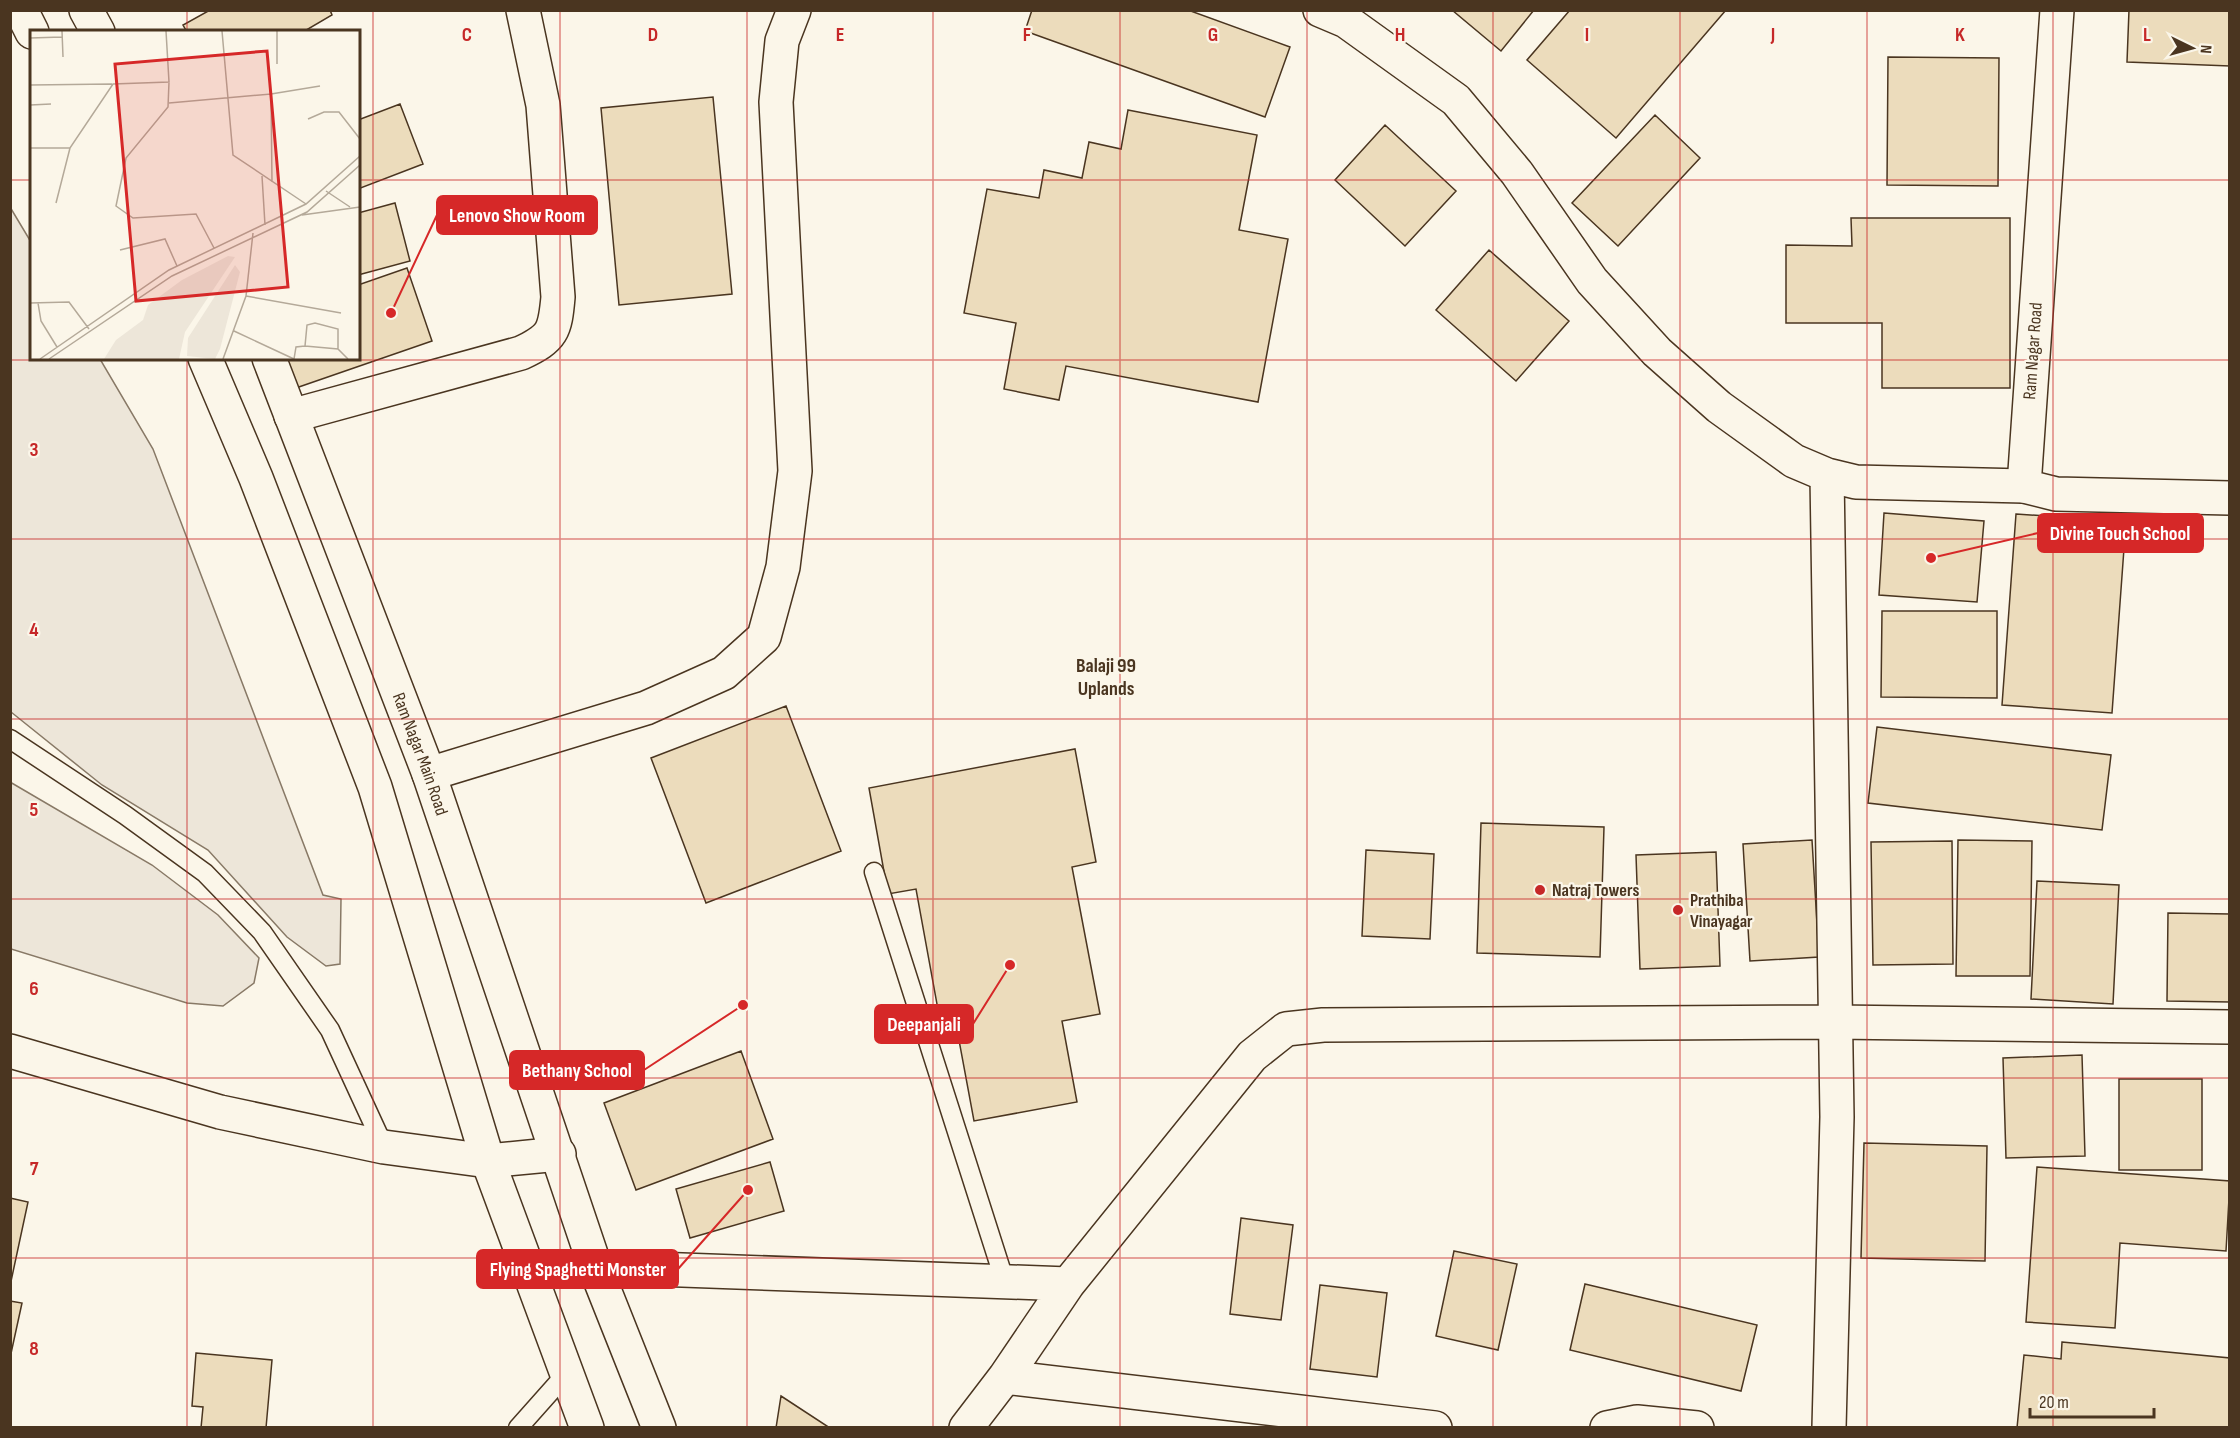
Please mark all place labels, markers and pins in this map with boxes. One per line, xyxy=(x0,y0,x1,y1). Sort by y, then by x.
callout: Lenovo Show Room xyxy=(437,196,597,234)
callout: Divine Touch School xyxy=(2038,514,2203,552)
place label: Natraj Towers xyxy=(1552,880,1639,901)
marker: Natraj Towers xyxy=(1533,883,1547,897)
place label: Prathiba Vinayagar xyxy=(1690,890,1753,932)
marker: Prathiba Vinayagar xyxy=(1671,903,1685,917)
callout: Deepanjali xyxy=(875,1005,973,1043)
callout: Bethany School xyxy=(510,1051,644,1089)
callout: Flying Spaghetti Monster xyxy=(477,1250,678,1288)

